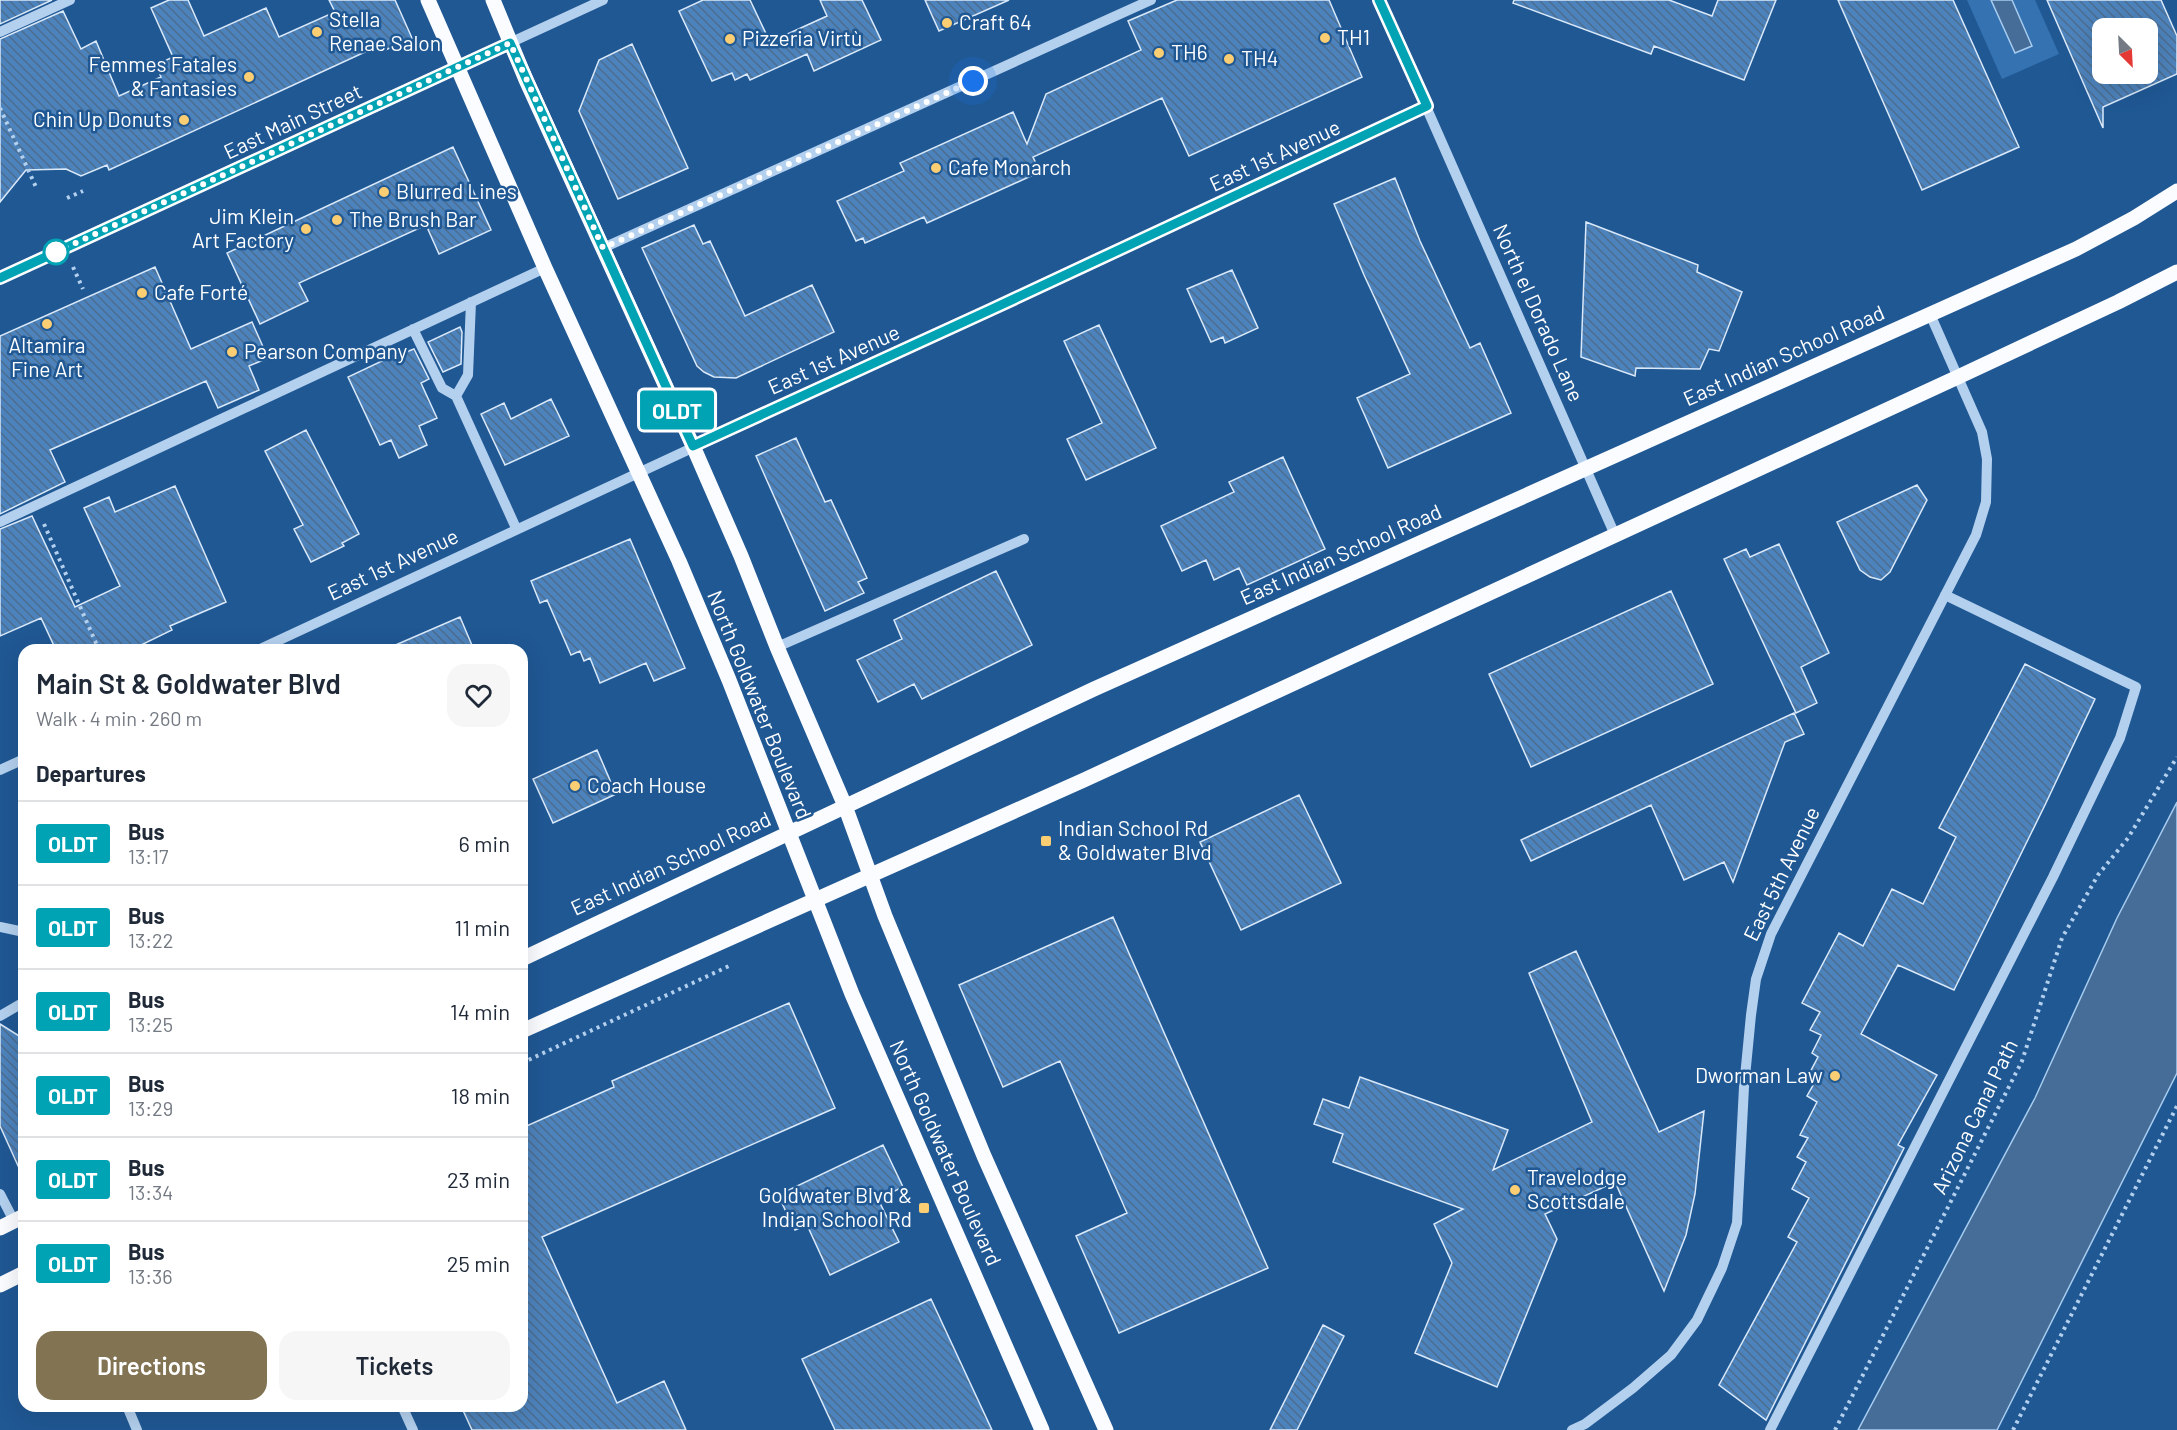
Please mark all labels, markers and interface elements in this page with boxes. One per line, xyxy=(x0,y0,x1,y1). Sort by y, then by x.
place label: Stella Renae Salon xyxy=(329,6,441,55)
place label: Craft 64 xyxy=(959,9,1032,34)
marker: Craft 64 xyxy=(940,16,954,30)
north arrow xyxy=(2092,18,2158,84)
map controls xyxy=(2092,18,2158,84)
place label: TH1 xyxy=(1337,24,1370,49)
marker: Stella Renae Salon xyxy=(310,25,324,39)
place label: Pizzeria Virtù xyxy=(742,25,862,50)
marker: TH1 xyxy=(1318,31,1332,45)
marker: Pizzeria Virtù xyxy=(723,32,737,46)
place label: TH6 xyxy=(1171,39,1208,64)
place label: TH4 xyxy=(1241,45,1278,70)
marker: TH6 xyxy=(1152,46,1166,60)
place label: Femmes Fatales & Fantasies xyxy=(89,51,237,100)
marker: TH4 xyxy=(1222,52,1236,66)
your location xyxy=(958,66,988,96)
marker: Femmes Fatales & Fantasies xyxy=(242,70,256,84)
street label: East Main Street xyxy=(219,78,365,164)
place label: Chin Up Donuts xyxy=(33,106,172,131)
marker: Chin Up Donuts xyxy=(177,113,191,127)
street label: East 1st Avenue xyxy=(1205,113,1344,196)
place label: Cafe Monarch xyxy=(948,154,1071,179)
marker: Cafe Monarch xyxy=(929,161,943,175)
place label: Blurred Lines xyxy=(396,178,517,203)
marker: Blurred Lines xyxy=(377,185,391,199)
place label: Jim Klein Art Factory xyxy=(192,203,294,252)
place label: The Brush Bar xyxy=(349,206,477,231)
marker: The Brush Bar xyxy=(330,213,344,227)
street label: North el Dorado Lane xyxy=(1489,220,1590,405)
marker: Jim Klein Art Factory xyxy=(299,222,313,236)
unlabelled marker xyxy=(43,239,69,265)
place label: Cafe Forté xyxy=(154,279,248,304)
marker: Cafe Forté xyxy=(135,286,149,300)
street label: East Indian School Road xyxy=(1679,299,1888,410)
marker: Altamira Fine Art xyxy=(40,317,54,331)
street label: East 1st Avenue xyxy=(764,318,903,399)
place label: Altamira Fine Art xyxy=(8,332,86,381)
place label: Pearson Company xyxy=(244,338,408,363)
marker: Pearson Company xyxy=(225,345,239,359)
line badge: OLDT xyxy=(635,390,719,430)
text: OLDT xyxy=(652,398,702,423)
street label: East Indian School Road xyxy=(1236,498,1445,609)
street label: East 1st Avenue xyxy=(323,522,462,605)
street label: North Goldwater Boulevard xyxy=(703,586,818,822)
button: heart xyxy=(447,664,510,727)
text: Main St & Goldwater Blvd xyxy=(36,666,341,700)
text: Walk · 4 min · 260 m xyxy=(36,706,202,730)
text: Departures xyxy=(36,760,146,786)
place label: Coach House xyxy=(587,772,706,797)
marker: Coach House xyxy=(568,779,582,793)
street label: East 5th Avenue xyxy=(1737,802,1824,944)
street label: East Indian School Road xyxy=(566,805,774,920)
place label: Indian School Rd & Goldwater Blvd xyxy=(1058,815,1212,864)
text: Bus xyxy=(128,818,164,844)
text: 6 min xyxy=(459,830,510,856)
text: OLDT xyxy=(48,831,98,856)
marker: Indian School Rd & Goldwater Blvd xyxy=(1039,834,1053,848)
text: 13:17 xyxy=(128,844,168,868)
text: Bus xyxy=(128,902,164,928)
text: 11 min xyxy=(454,914,510,940)
text: OLDT xyxy=(48,915,98,940)
text: 13:22 xyxy=(128,928,173,952)
text: Bus xyxy=(128,986,164,1012)
text: 14 min xyxy=(450,998,510,1024)
text: OLDT xyxy=(48,999,98,1024)
text: 13:25 xyxy=(128,1012,173,1036)
street label: Arizona Canal Path xyxy=(1925,1035,2022,1198)
street label: North Goldwater Boulevard xyxy=(885,1036,1007,1269)
place label: Dworman Law xyxy=(1695,1062,1823,1087)
marker: Dworman Law xyxy=(1828,1069,1842,1083)
text: Bus xyxy=(128,1070,164,1096)
text: 18 min xyxy=(451,1082,510,1108)
text: OLDT xyxy=(48,1083,98,1108)
text: 13:29 xyxy=(128,1096,173,1120)
text: Bus xyxy=(128,1154,164,1180)
place label: Travelodge Scottsdale xyxy=(1527,1164,1627,1213)
text: 23 min xyxy=(447,1166,510,1192)
text: OLDT xyxy=(48,1167,98,1192)
text: 13:34 xyxy=(128,1180,173,1204)
place label: Goldwater Blvd & Indian School Rd xyxy=(758,1182,912,1231)
marker: Travelodge Scottsdale xyxy=(1508,1183,1522,1197)
marker: Goldwater Blvd & Indian School Rd xyxy=(917,1201,931,1215)
text: Bus xyxy=(128,1238,164,1264)
text: 25 min xyxy=(447,1250,510,1276)
text: OLDT xyxy=(48,1251,98,1276)
text: 13:36 xyxy=(128,1264,173,1288)
button: Directions xyxy=(36,1331,267,1400)
button: Tickets xyxy=(279,1331,510,1400)

